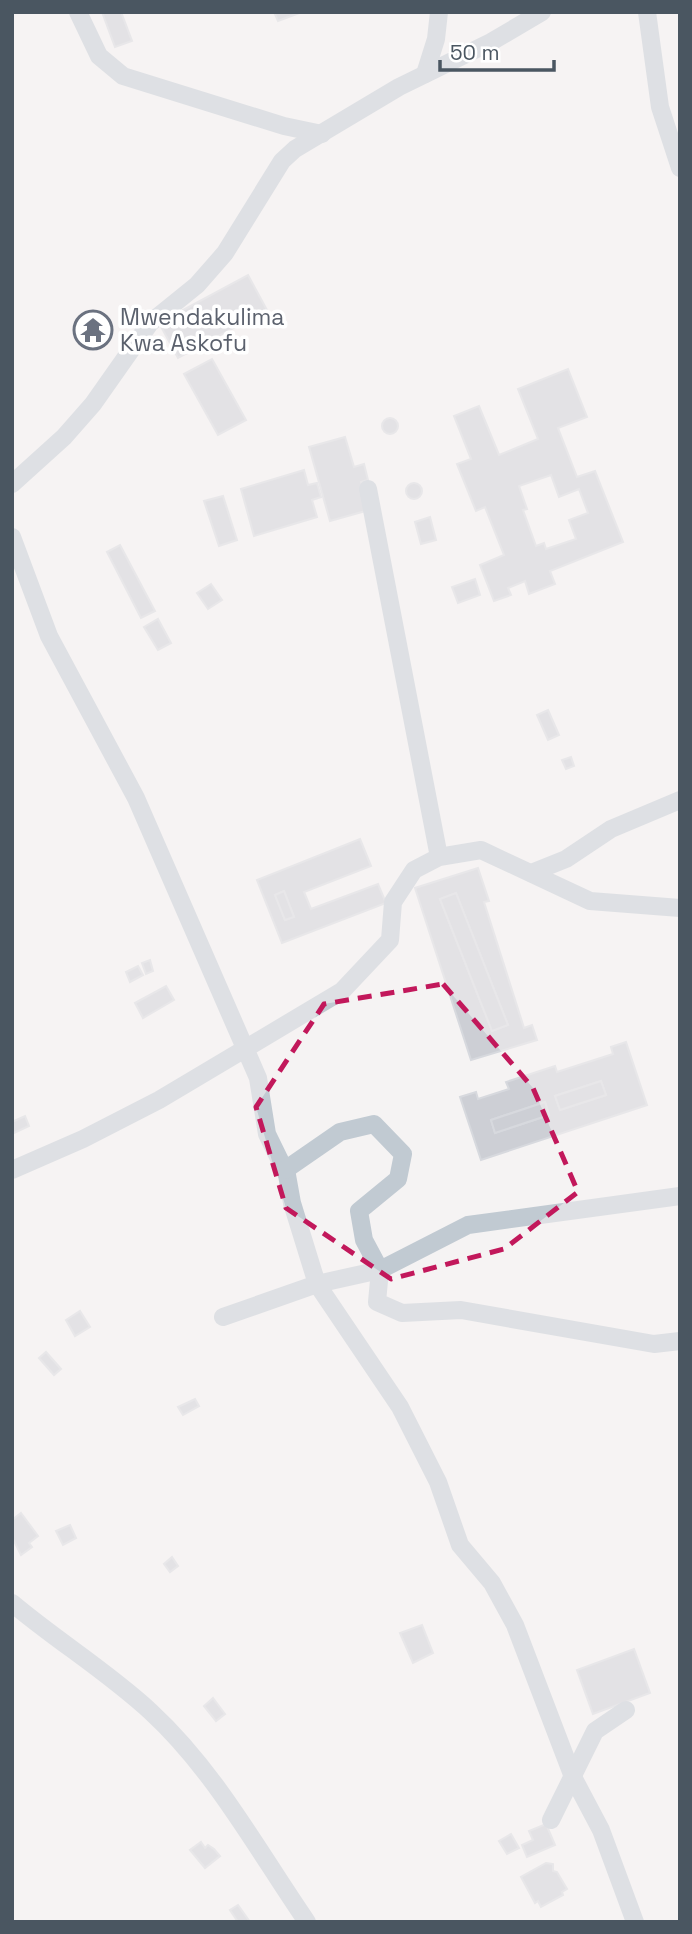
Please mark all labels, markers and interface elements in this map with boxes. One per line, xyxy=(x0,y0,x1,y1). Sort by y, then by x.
scale bar xyxy=(440,28,554,72)
text: 50 m xyxy=(450,39,500,66)
place label: Mwendakulima Kwa Askofu xyxy=(120,302,285,358)
temple icon: Mwendakulima Kwa Askofu xyxy=(72,309,114,351)

